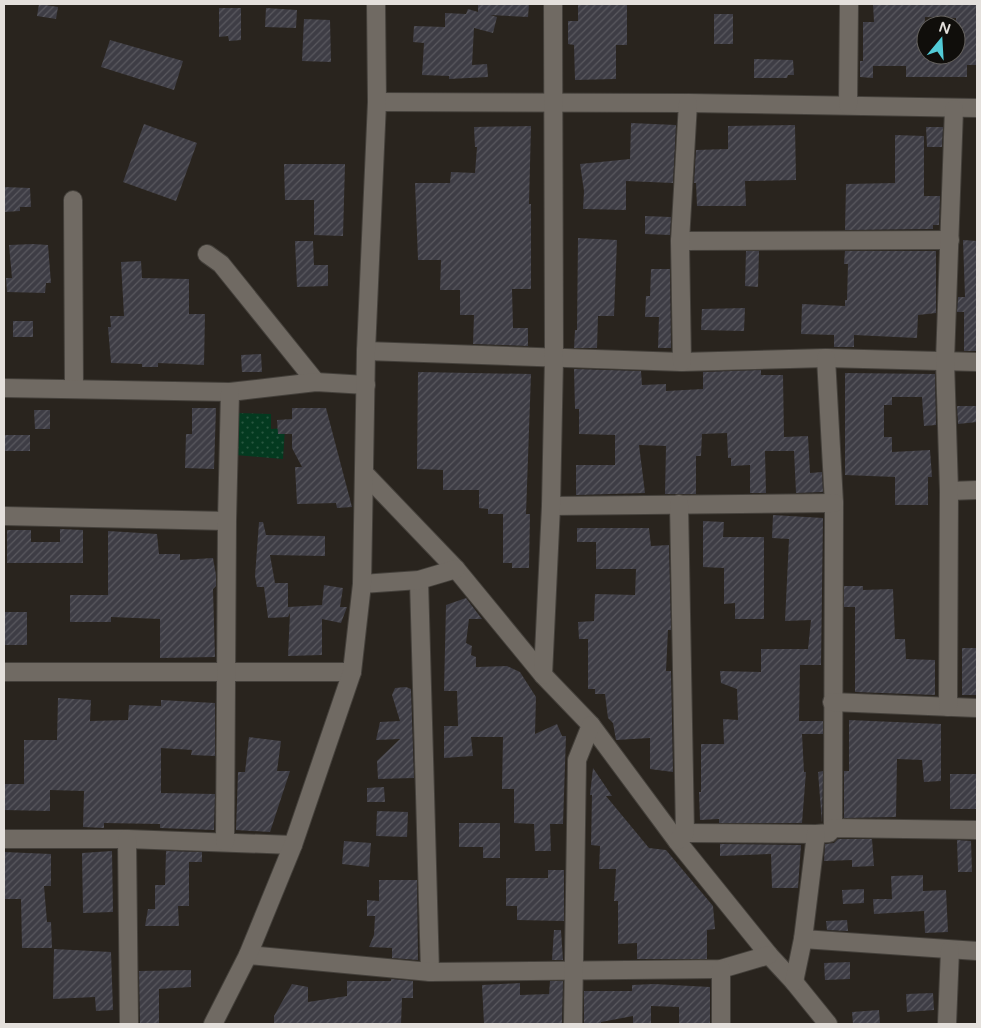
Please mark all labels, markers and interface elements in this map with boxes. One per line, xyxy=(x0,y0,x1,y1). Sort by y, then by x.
north arrow xyxy=(916,15,966,65)
text: N xyxy=(937,18,953,38)

